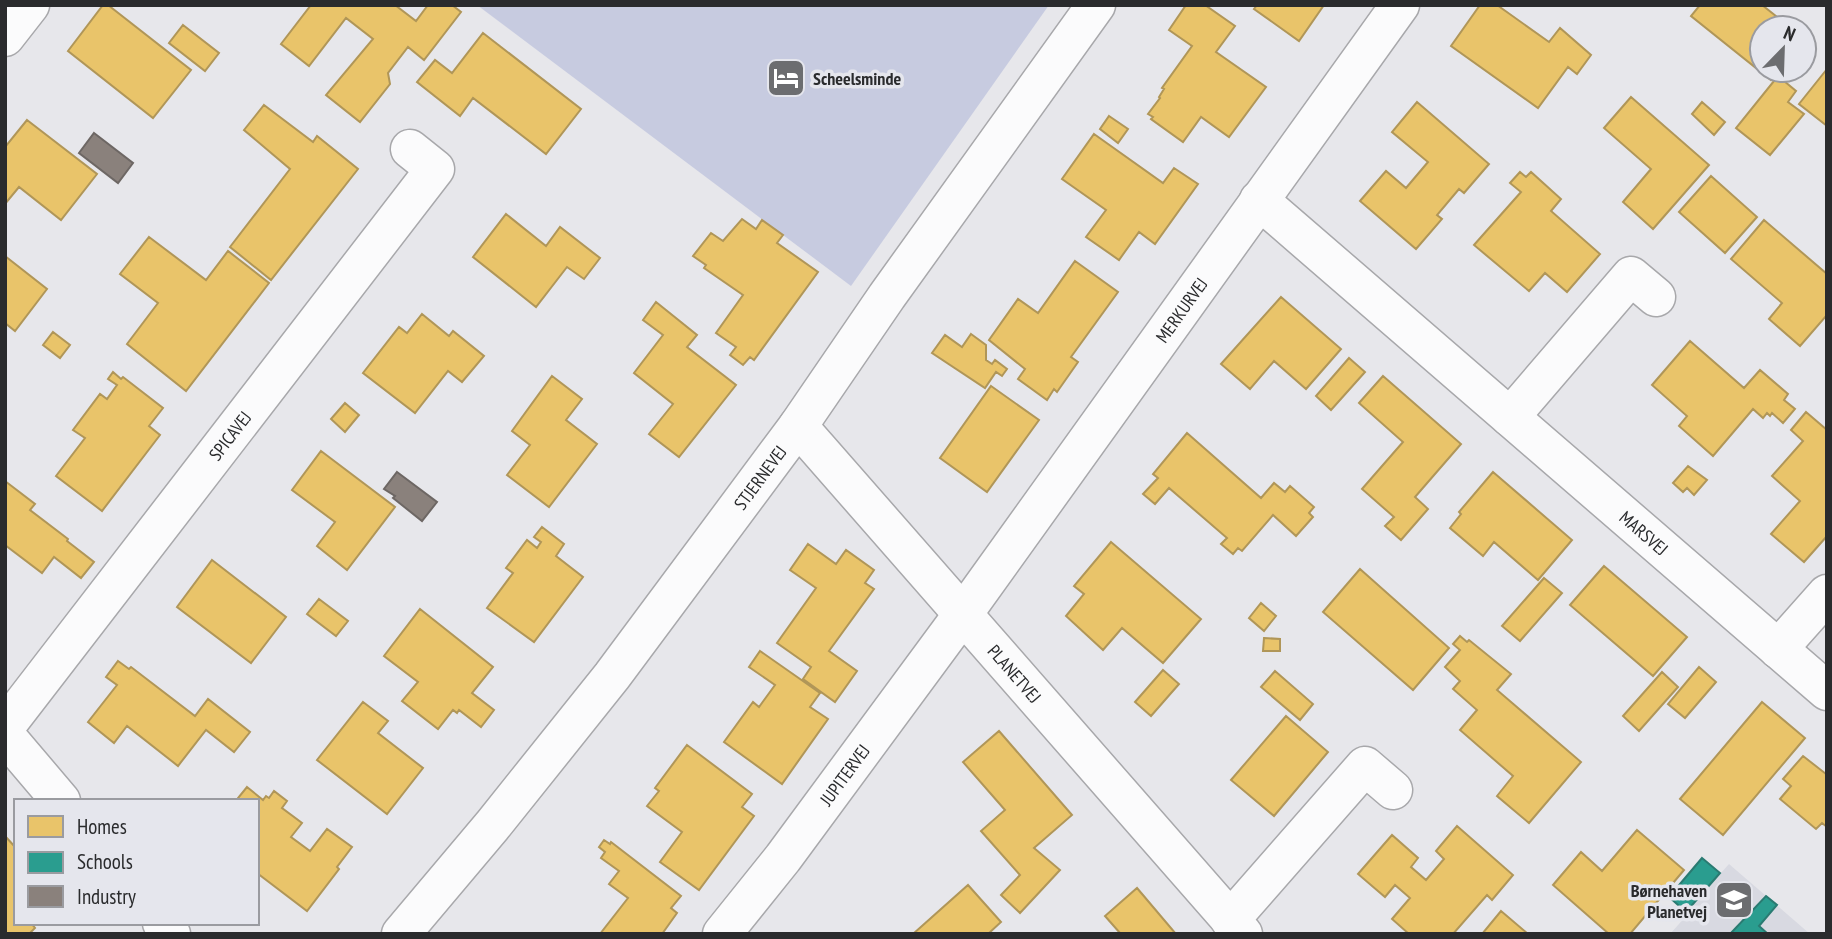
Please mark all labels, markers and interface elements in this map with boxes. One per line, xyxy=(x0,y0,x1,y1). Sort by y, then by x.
north arrow xyxy=(1748,14,1818,84)
text: N xyxy=(1780,20,1799,46)
hotel icon: Scheelsminde xyxy=(765,57,807,99)
place label: Scheelsminde xyxy=(813,67,901,90)
street label: MERKURVEJ xyxy=(1150,273,1212,347)
street label: SPICAVEJ xyxy=(203,406,256,465)
street label: STJERNEVEJ xyxy=(728,441,791,514)
street label: MARSVEJ xyxy=(1615,506,1673,560)
street label: PLANETVEJ xyxy=(983,640,1046,707)
street label: JUPITERVEJ xyxy=(814,740,875,811)
legend xyxy=(14,799,259,925)
text: Homes xyxy=(77,813,127,840)
text: Schools xyxy=(77,848,133,875)
place label: Børnehaven Planetvej xyxy=(1631,879,1707,923)
school or university icon: Børnehaven Planetvej xyxy=(1713,879,1755,921)
text: Industry xyxy=(77,883,136,910)

